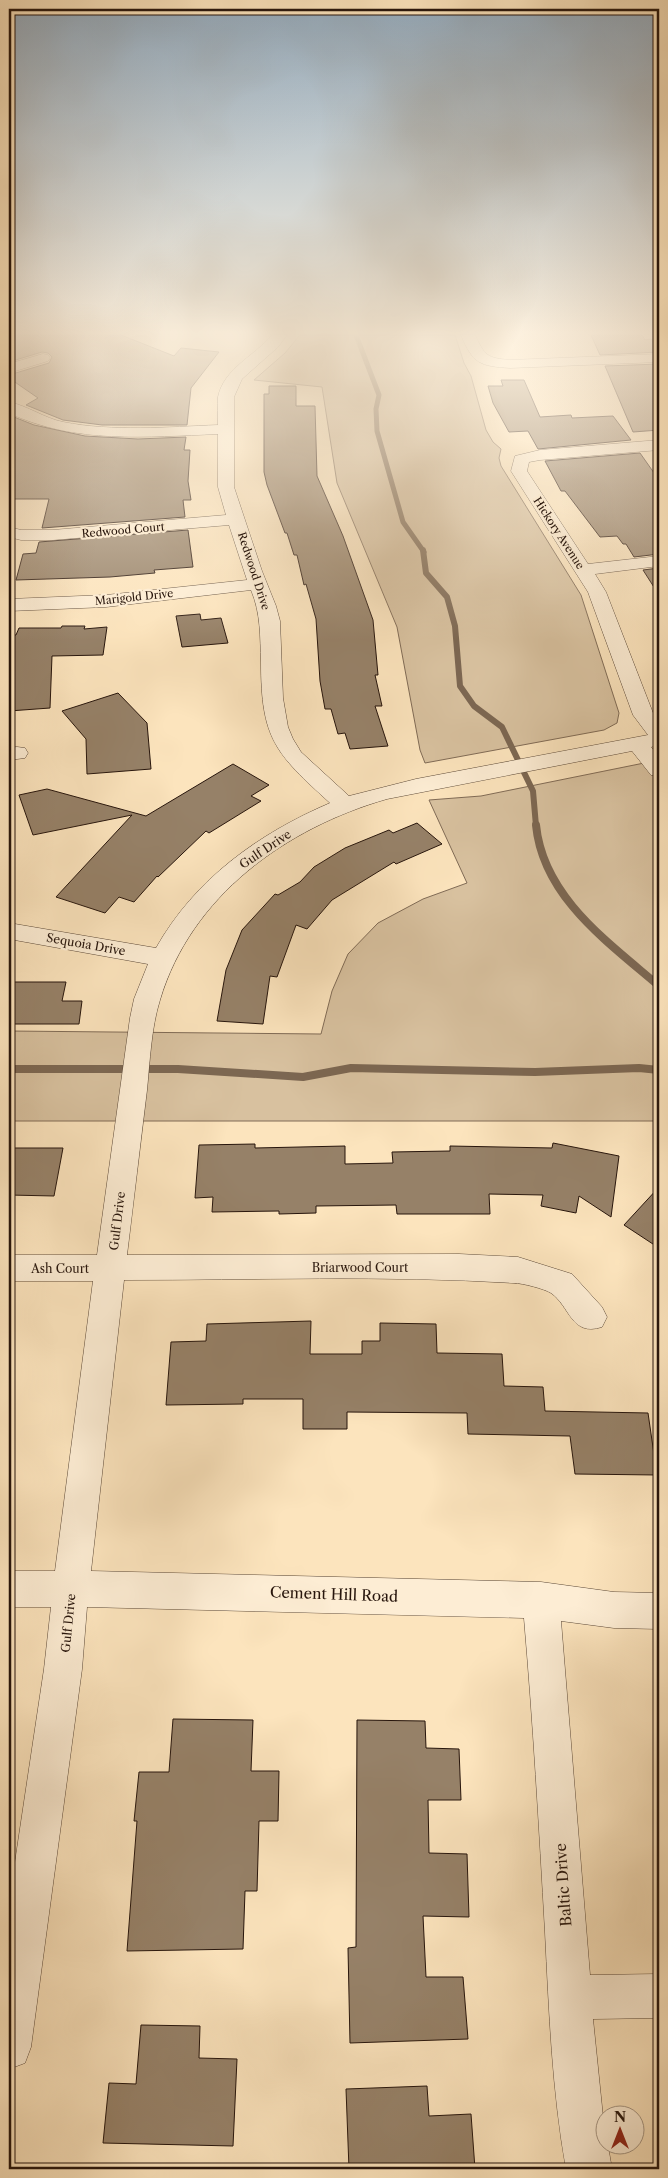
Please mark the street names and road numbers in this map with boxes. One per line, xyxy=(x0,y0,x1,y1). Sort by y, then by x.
street label: Hickory Avenue xyxy=(530,494,588,572)
street label: Redwood Court xyxy=(81,519,165,541)
street label: Redwood Drive xyxy=(235,530,273,612)
street label: Marigold Drive xyxy=(94,586,174,608)
street label: Gulf Drive xyxy=(236,826,294,872)
street label: Sequoia Drive xyxy=(45,930,127,958)
street label: Gulf Drive xyxy=(106,1190,128,1251)
street label: Briarwood Court xyxy=(312,1260,409,1275)
street label: Ash Court xyxy=(30,1261,90,1276)
street label: Cement Hill Road xyxy=(269,1582,399,1606)
street label: Gulf Drive xyxy=(57,1592,79,1653)
street label: Baltic Drive xyxy=(551,1843,575,1927)

